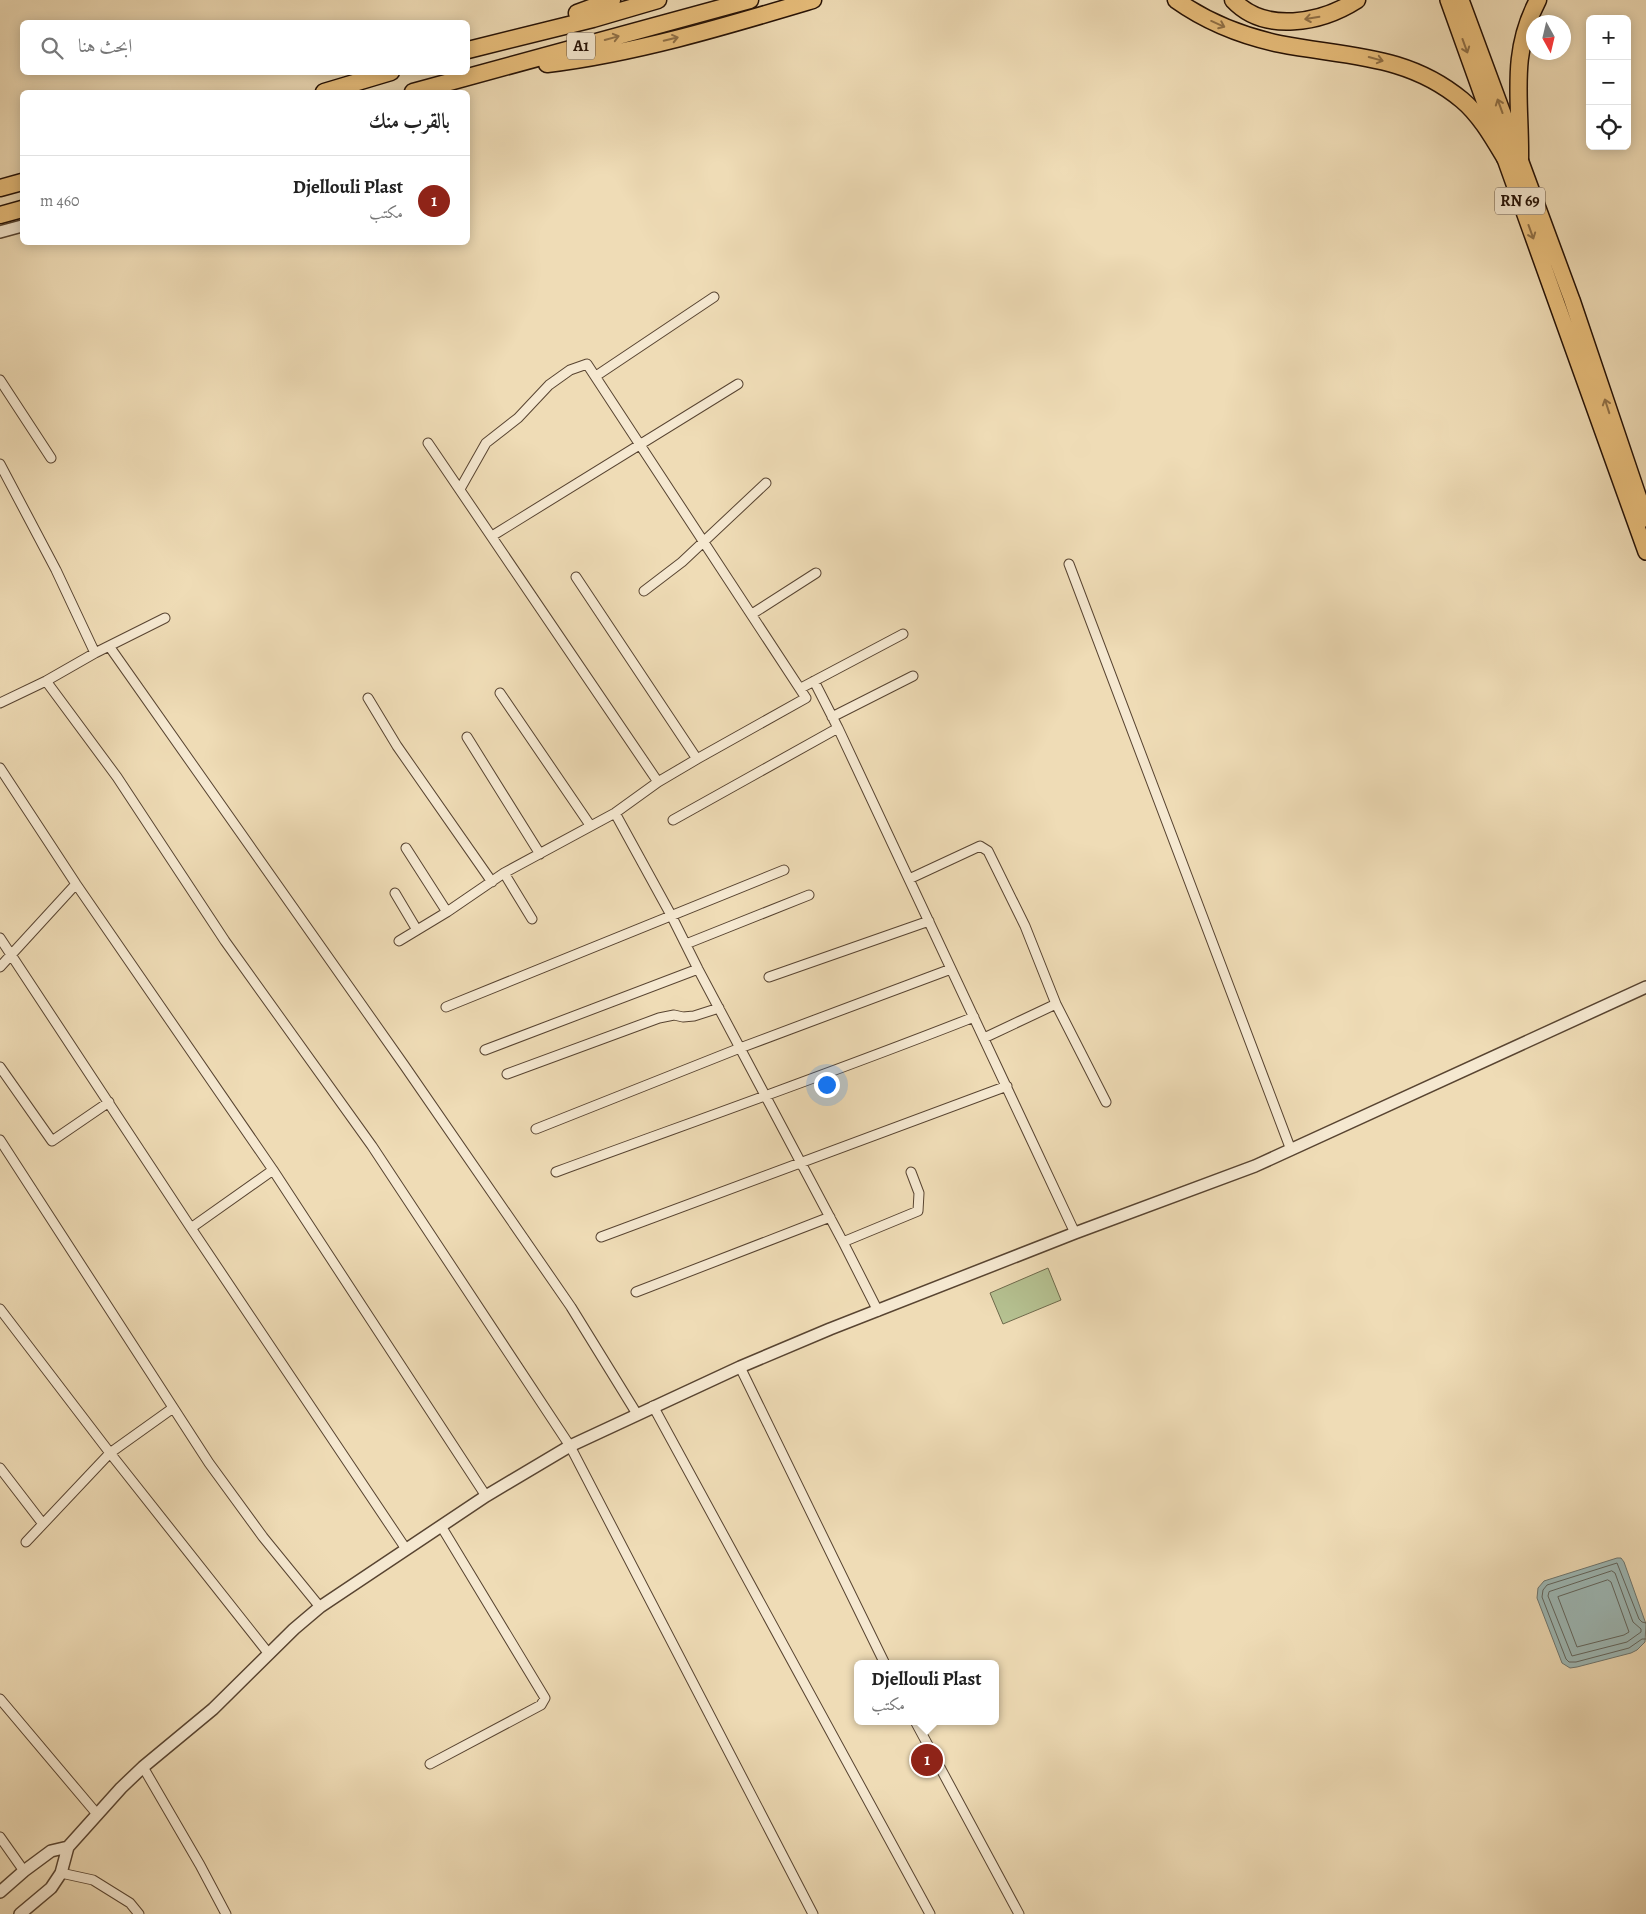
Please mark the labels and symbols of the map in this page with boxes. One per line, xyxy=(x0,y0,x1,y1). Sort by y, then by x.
one-way arrow xyxy=(1305,13,1321,23)
north arrow xyxy=(1526,15,1571,60)
one-way arrow xyxy=(1210,20,1225,30)
road number: A1 xyxy=(567,32,595,59)
one-way arrow xyxy=(603,33,619,42)
one-way arrow xyxy=(662,34,678,44)
one-way arrow xyxy=(1461,38,1470,53)
one-way arrow xyxy=(1367,55,1383,65)
one-way arrow xyxy=(1495,99,1504,115)
road number: RN 69 xyxy=(1495,188,1545,215)
one-way arrow xyxy=(1527,224,1536,239)
one-way arrow xyxy=(1602,399,1611,415)
your location xyxy=(814,1072,840,1098)
pin: 1 xyxy=(911,1741,943,1779)

